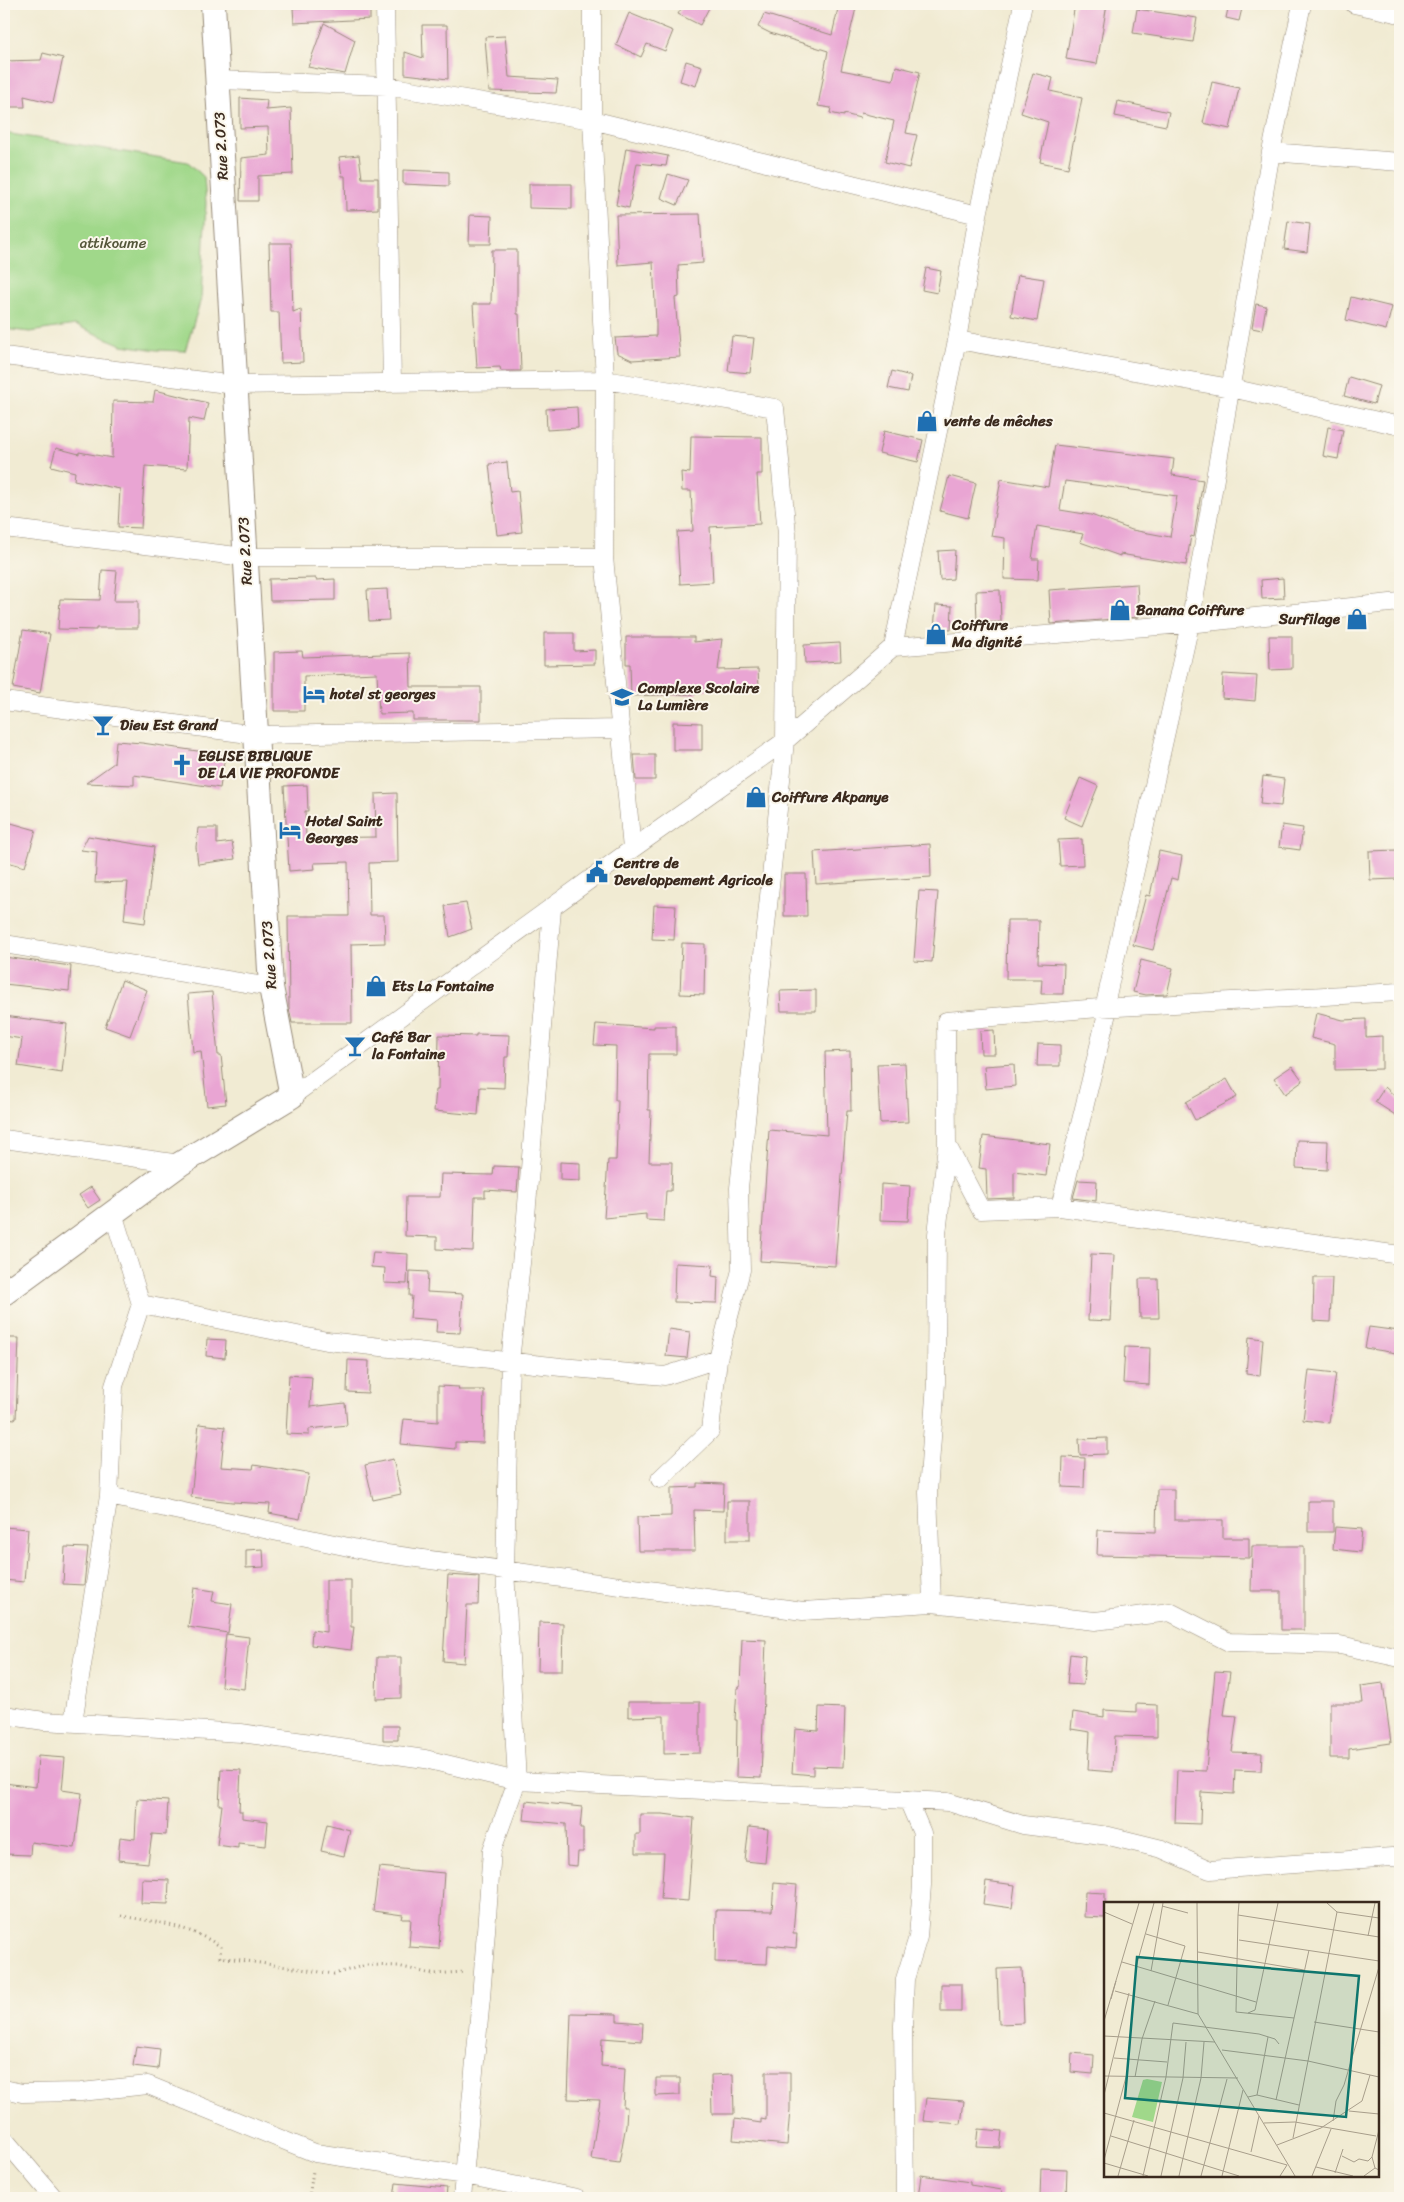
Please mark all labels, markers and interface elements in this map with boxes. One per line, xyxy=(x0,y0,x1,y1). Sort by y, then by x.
street label: Rue 2.073 xyxy=(206,111,236,181)
park label: attikoume xyxy=(80,230,147,256)
shop icon: vente de mêches xyxy=(914,408,940,434)
place label: vente de mêches xyxy=(944,408,1054,434)
street label: Rue 2.073 xyxy=(230,516,260,586)
shop icon: Banana Coiffure xyxy=(1107,597,1133,623)
place label: Banana Coiffure xyxy=(1136,597,1245,623)
place label: Surfilage xyxy=(1278,606,1341,632)
shop icon: Surfilage xyxy=(1344,606,1370,632)
place label: Coiffure Ma dignité xyxy=(951,612,1022,655)
shop icon: Coiffure Ma dignité xyxy=(923,621,949,647)
place label: Complexe Scolaire La Lumière xyxy=(637,675,760,718)
hotel icon: hotel st georges xyxy=(301,681,327,707)
place label: hotel st georges xyxy=(329,681,436,707)
school or university icon: Complexe Scolaire La Lumière xyxy=(609,684,635,710)
bar icon: Dieu Est Grand xyxy=(90,712,116,738)
place label: Dieu Est Grand xyxy=(120,712,219,738)
place label: EGLISE BIBLIQUE DE LA VIE PROFONDE xyxy=(198,743,341,786)
church icon: EGLISE BIBLIQUE DE LA VIE PROFONDE xyxy=(169,752,195,778)
shop icon: Coiffure Akpanye xyxy=(743,784,769,810)
place label: Coiffure Akpanye xyxy=(771,784,889,810)
place label: Hotel Saint Georges xyxy=(305,808,383,851)
hotel icon: Hotel Saint Georges xyxy=(277,817,303,843)
place label: Centre de Developpement Agricole xyxy=(613,850,774,893)
public building icon: Centre de Developpement Agricole xyxy=(584,859,610,885)
street label: Rue 2.073 xyxy=(254,920,284,990)
shop icon: Ets La Fontaine xyxy=(363,973,389,999)
place label: Ets La Fontaine xyxy=(392,973,494,999)
place label: Café Bar la Fontaine xyxy=(371,1024,445,1067)
bar icon: Café Bar la Fontaine xyxy=(342,1033,368,1059)
inset map xyxy=(1104,1902,1379,2177)

